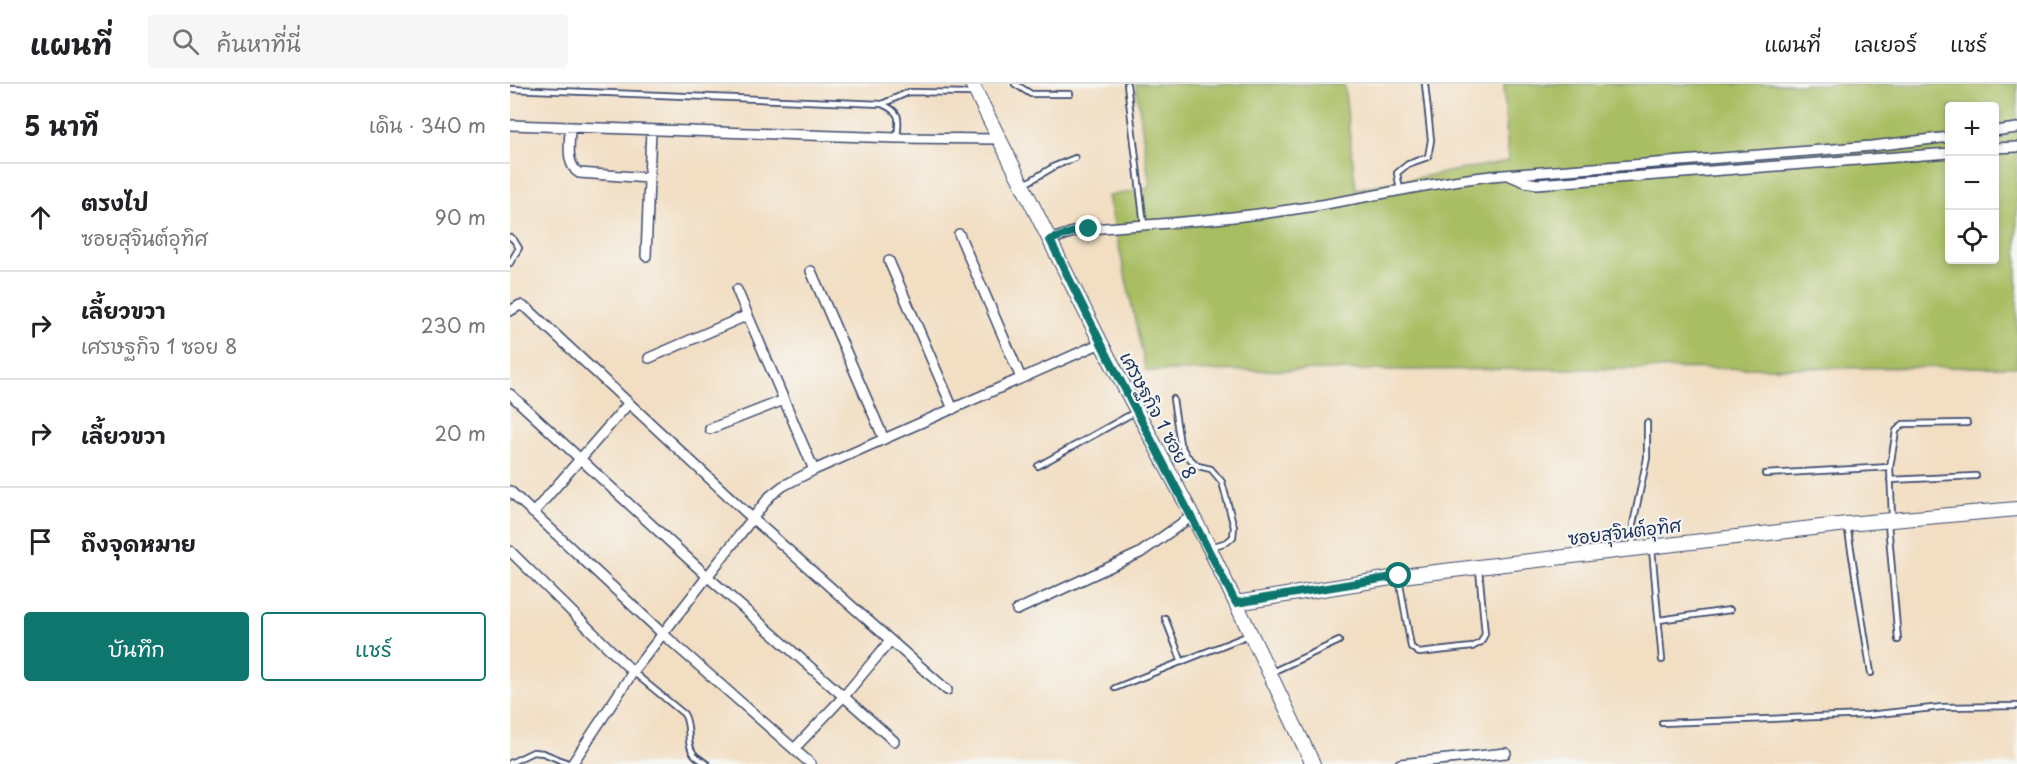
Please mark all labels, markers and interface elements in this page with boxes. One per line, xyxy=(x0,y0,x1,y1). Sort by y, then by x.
search box xyxy=(148,14,568,68)
text: แผนที่ xyxy=(30,22,112,65)
icon: search xyxy=(169,25,202,58)
text: ค้นหาที่นี่ xyxy=(217,26,301,59)
text: แผนที่ xyxy=(1764,27,1821,59)
text: เลเยอร์ xyxy=(1854,27,1917,59)
text: แชร์ xyxy=(1950,27,1987,59)
map controls xyxy=(1945,102,1999,264)
button: + xyxy=(1945,102,1999,156)
text: 5 นาที xyxy=(24,106,99,145)
text: เดิน · 340 m xyxy=(369,110,486,140)
button: − xyxy=(1945,156,1999,210)
text: ตรงไป xyxy=(81,185,149,218)
icon: ahead xyxy=(24,201,57,234)
text: 90 m xyxy=(435,202,486,232)
button: locate xyxy=(1945,210,1999,264)
route end xyxy=(1075,215,1101,241)
text: ซอยสุจินต์อุทิศ xyxy=(81,223,207,253)
text: เลี้ยวขวา xyxy=(81,293,165,326)
icon: right xyxy=(24,309,57,342)
text: 230 m xyxy=(421,310,486,340)
text: เศรษฐกิจ 1 ซอย 8 xyxy=(81,331,238,361)
street label: เศรษฐกิจ 1 ซอย 8 xyxy=(1114,346,1204,484)
icon: right xyxy=(24,417,57,450)
text: เลี้ยวขวา xyxy=(81,418,165,451)
text: 20 m xyxy=(434,418,486,448)
street label: ซอยสุจินต์อุทิศ xyxy=(1566,510,1684,553)
icon: arrive xyxy=(24,525,57,558)
text: ถึงจุดหมาย xyxy=(81,526,196,559)
route start xyxy=(1385,562,1411,588)
button: บันทึก xyxy=(24,612,249,681)
button: แชร์ xyxy=(261,612,486,681)

